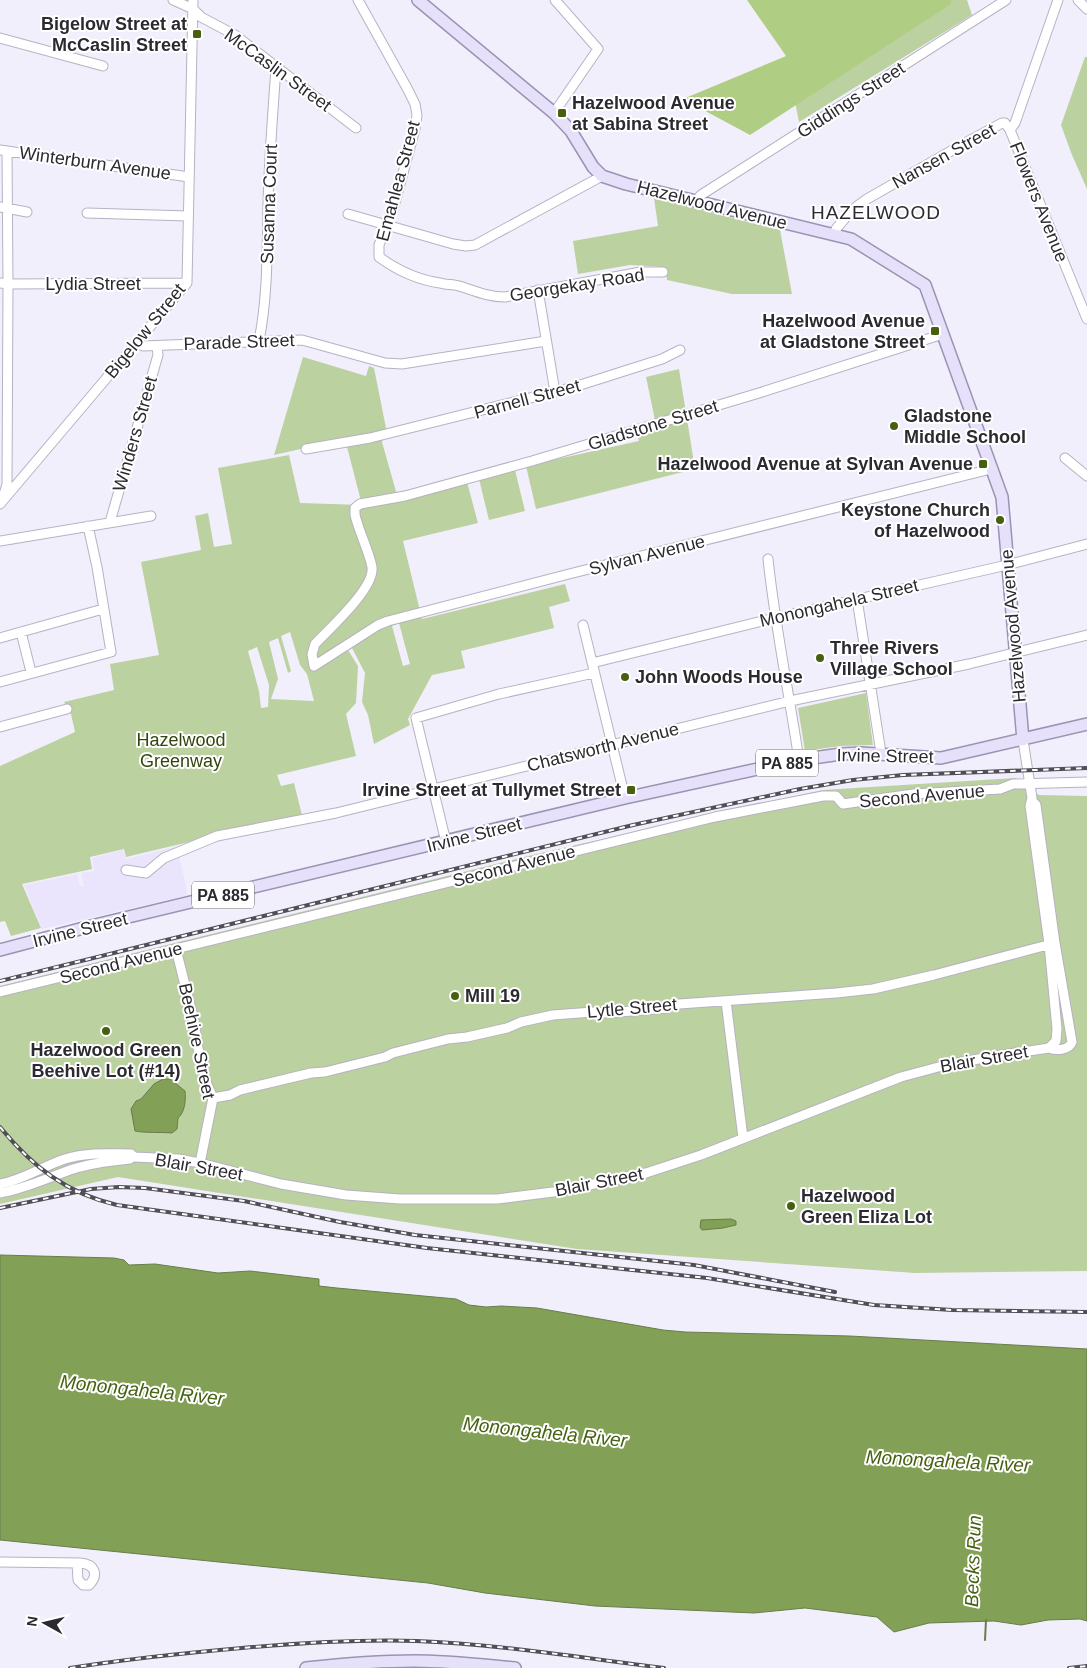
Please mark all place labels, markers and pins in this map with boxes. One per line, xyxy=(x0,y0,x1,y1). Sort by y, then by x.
place label: Bigelow Street at McCaslin Street xyxy=(41,14,187,55)
marker: Bigelow Street at McCaslin Street xyxy=(191,28,203,40)
place label: Hazelwood Avenue at Sabina Street xyxy=(572,93,735,134)
marker: Hazelwood Avenue at Sabina Street xyxy=(556,107,568,119)
place label: Hazelwood Avenue at Gladstone Street xyxy=(760,311,925,352)
marker: Hazelwood Avenue at Gladstone Street xyxy=(929,325,941,337)
place label: Gladstone Middle School xyxy=(904,406,1026,447)
marker: Gladstone Middle School xyxy=(888,420,900,432)
place label: Hazelwood Avenue at Sylvan Avenue xyxy=(658,454,973,474)
marker: Hazelwood Avenue at Sylvan Avenue xyxy=(977,458,989,470)
place label: Keystone Church of Hazelwood xyxy=(841,500,990,541)
marker: Keystone Church of Hazelwood xyxy=(994,514,1006,526)
place label: Three Rivers Village School xyxy=(830,638,953,679)
marker: Three Rivers Village School xyxy=(814,652,826,664)
place label: John Woods House xyxy=(635,667,803,687)
marker: John Woods House xyxy=(619,671,631,683)
place label: Irvine Street at Tullymet Street xyxy=(362,780,621,800)
marker: Irvine Street at Tullymet Street xyxy=(625,784,637,796)
place label: Mill 19 xyxy=(465,986,520,1006)
marker: Mill 19 xyxy=(449,990,461,1002)
marker: Hazelwood Green Beehive Lot (#14) xyxy=(100,1025,112,1037)
place label: Hazelwood Green Beehive Lot (#14) xyxy=(30,1040,182,1081)
place label: Hazelwood Green Eliza Lot xyxy=(801,1186,932,1227)
marker: Hazelwood Green Eliza Lot xyxy=(785,1200,797,1212)

